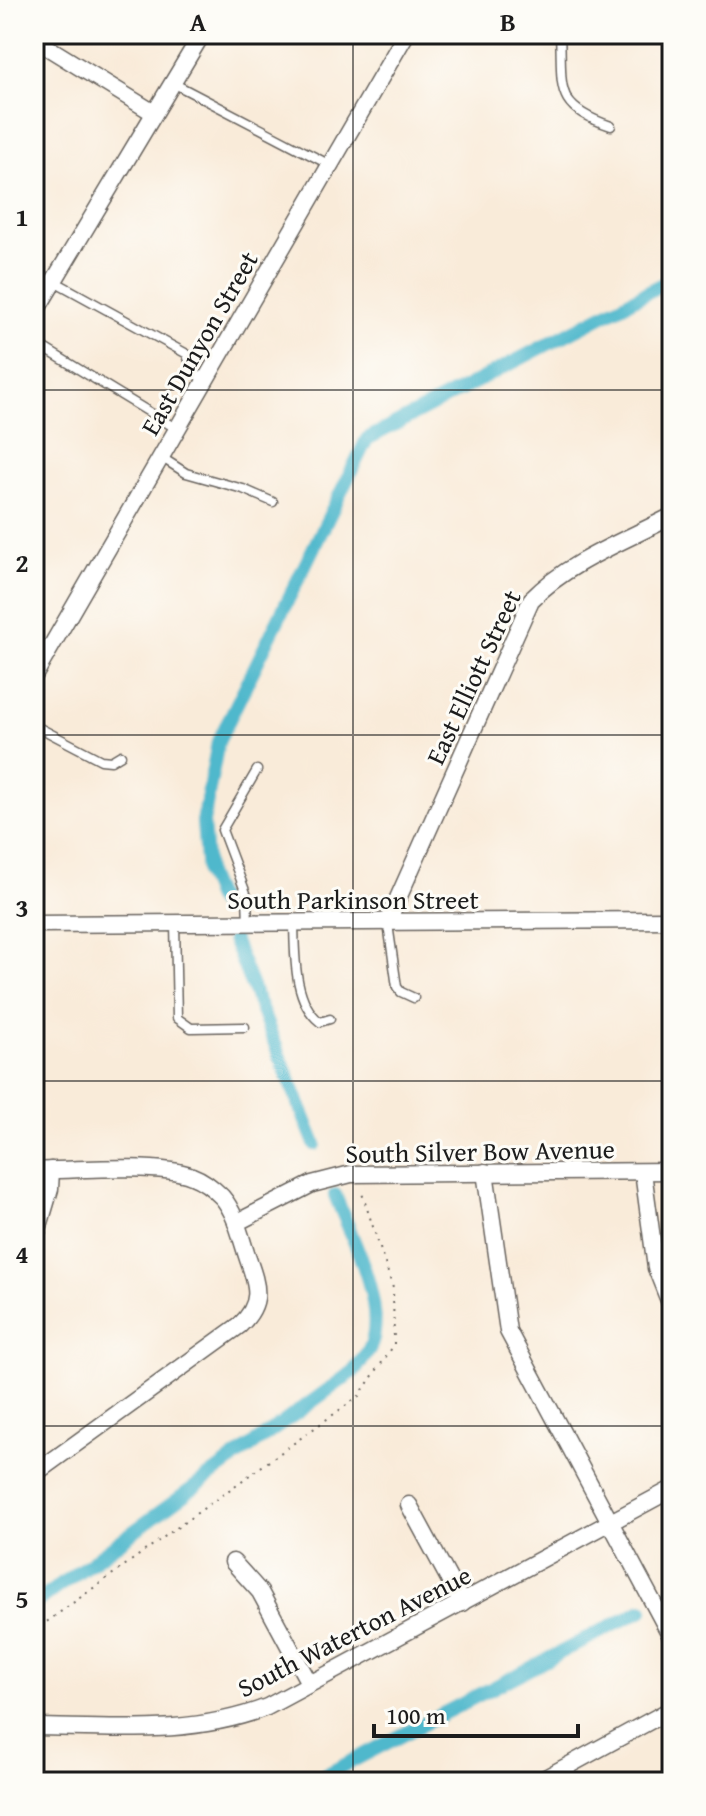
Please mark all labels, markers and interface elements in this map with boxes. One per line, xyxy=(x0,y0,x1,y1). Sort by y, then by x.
text: A xyxy=(190,2,207,41)
text: B xyxy=(500,2,516,41)
text: 1 xyxy=(15,197,29,236)
street label: East Dunyon Street xyxy=(130,244,268,442)
text: 2 xyxy=(15,543,29,582)
street label: East Elliott Street xyxy=(415,583,531,771)
street label: South Parkinson Street xyxy=(227,880,479,919)
text: 3 xyxy=(15,888,29,927)
street label: South Silver Bow Avenue xyxy=(345,1129,615,1173)
text: 4 xyxy=(15,1234,29,1273)
street label: South Waterton Avenue xyxy=(230,1555,478,1707)
text: 5 xyxy=(15,1579,29,1618)
scale bar xyxy=(374,1688,578,1738)
text: 100 m xyxy=(386,1698,446,1733)

